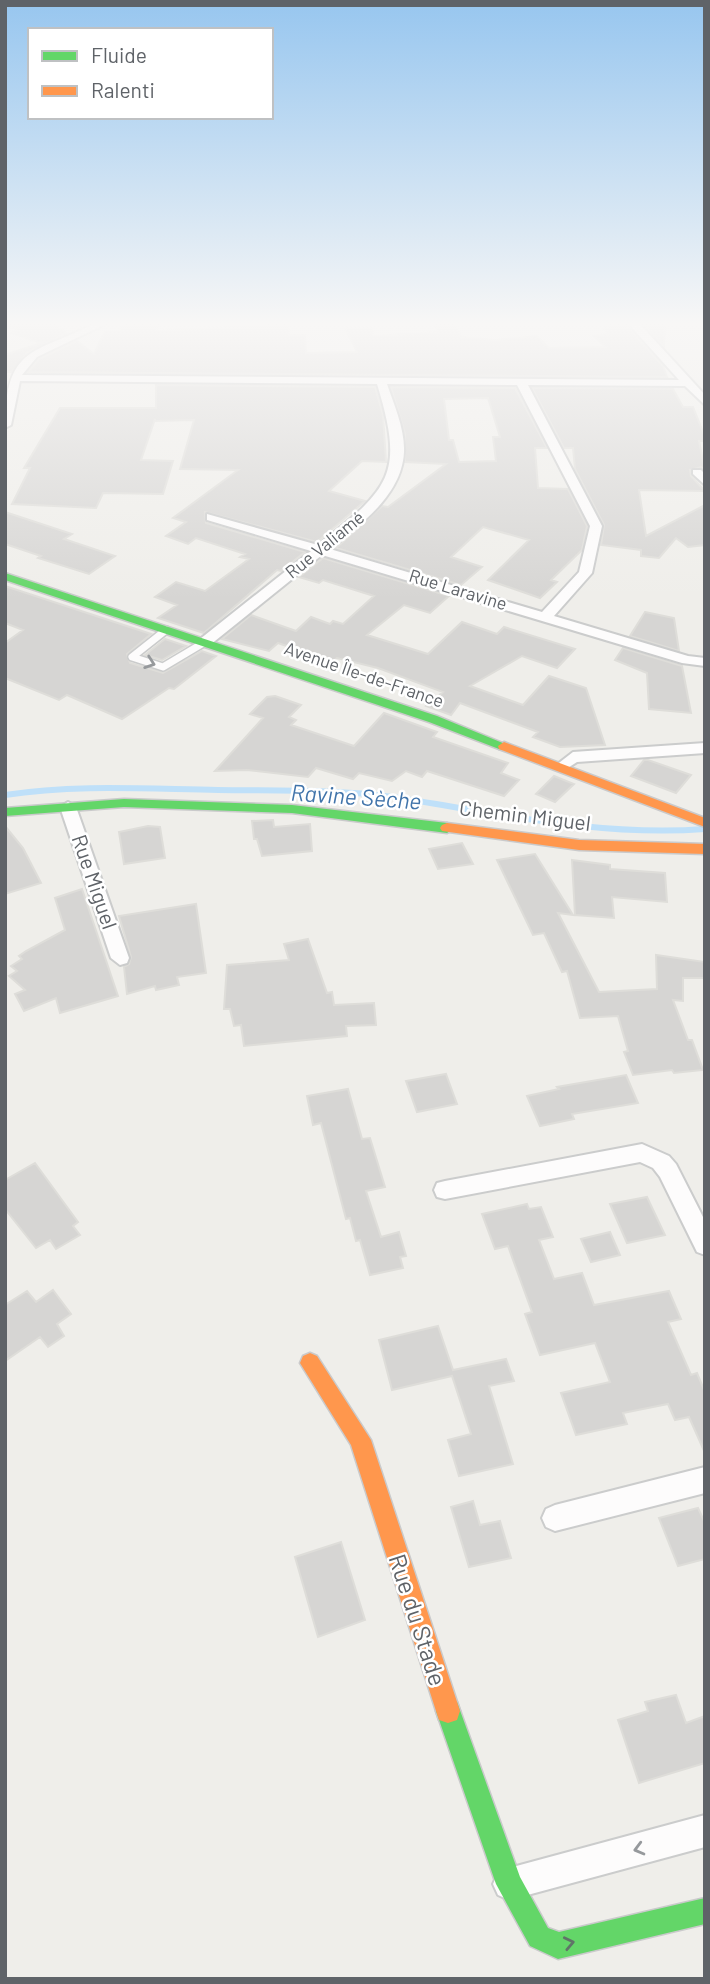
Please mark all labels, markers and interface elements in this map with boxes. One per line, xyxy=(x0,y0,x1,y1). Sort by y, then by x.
legend xyxy=(28,28,273,119)
text: Fluide xyxy=(91,42,147,67)
text: Ralenti xyxy=(91,77,155,102)
street label: Rue Valiamé xyxy=(281,506,368,583)
street label: Rue Laravine xyxy=(407,564,510,614)
street label: Avenue Île-de-France xyxy=(282,636,447,712)
one-way arrow xyxy=(143,655,156,669)
water label: Ravine Sèche xyxy=(290,777,422,815)
street label: Chemin Miguel xyxy=(458,794,592,835)
street label: Rue Miguel xyxy=(68,831,123,932)
street label: Rue du Stade xyxy=(383,1550,453,1689)
one-way arrow xyxy=(633,1841,645,1855)
one-way arrow xyxy=(563,1936,575,1951)

